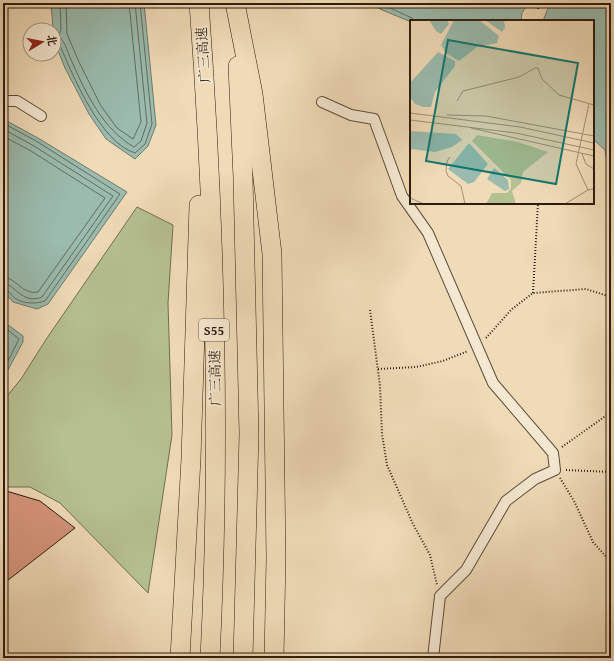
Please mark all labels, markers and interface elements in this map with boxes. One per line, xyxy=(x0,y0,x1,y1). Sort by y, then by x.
inset map xyxy=(410,20,594,204)
north arrow xyxy=(22,22,62,62)
street label: 广三高速 xyxy=(191,26,215,84)
text: 北 xyxy=(43,33,61,47)
road number: S55 xyxy=(199,319,229,341)
street label: 广三高速 xyxy=(205,350,225,406)

